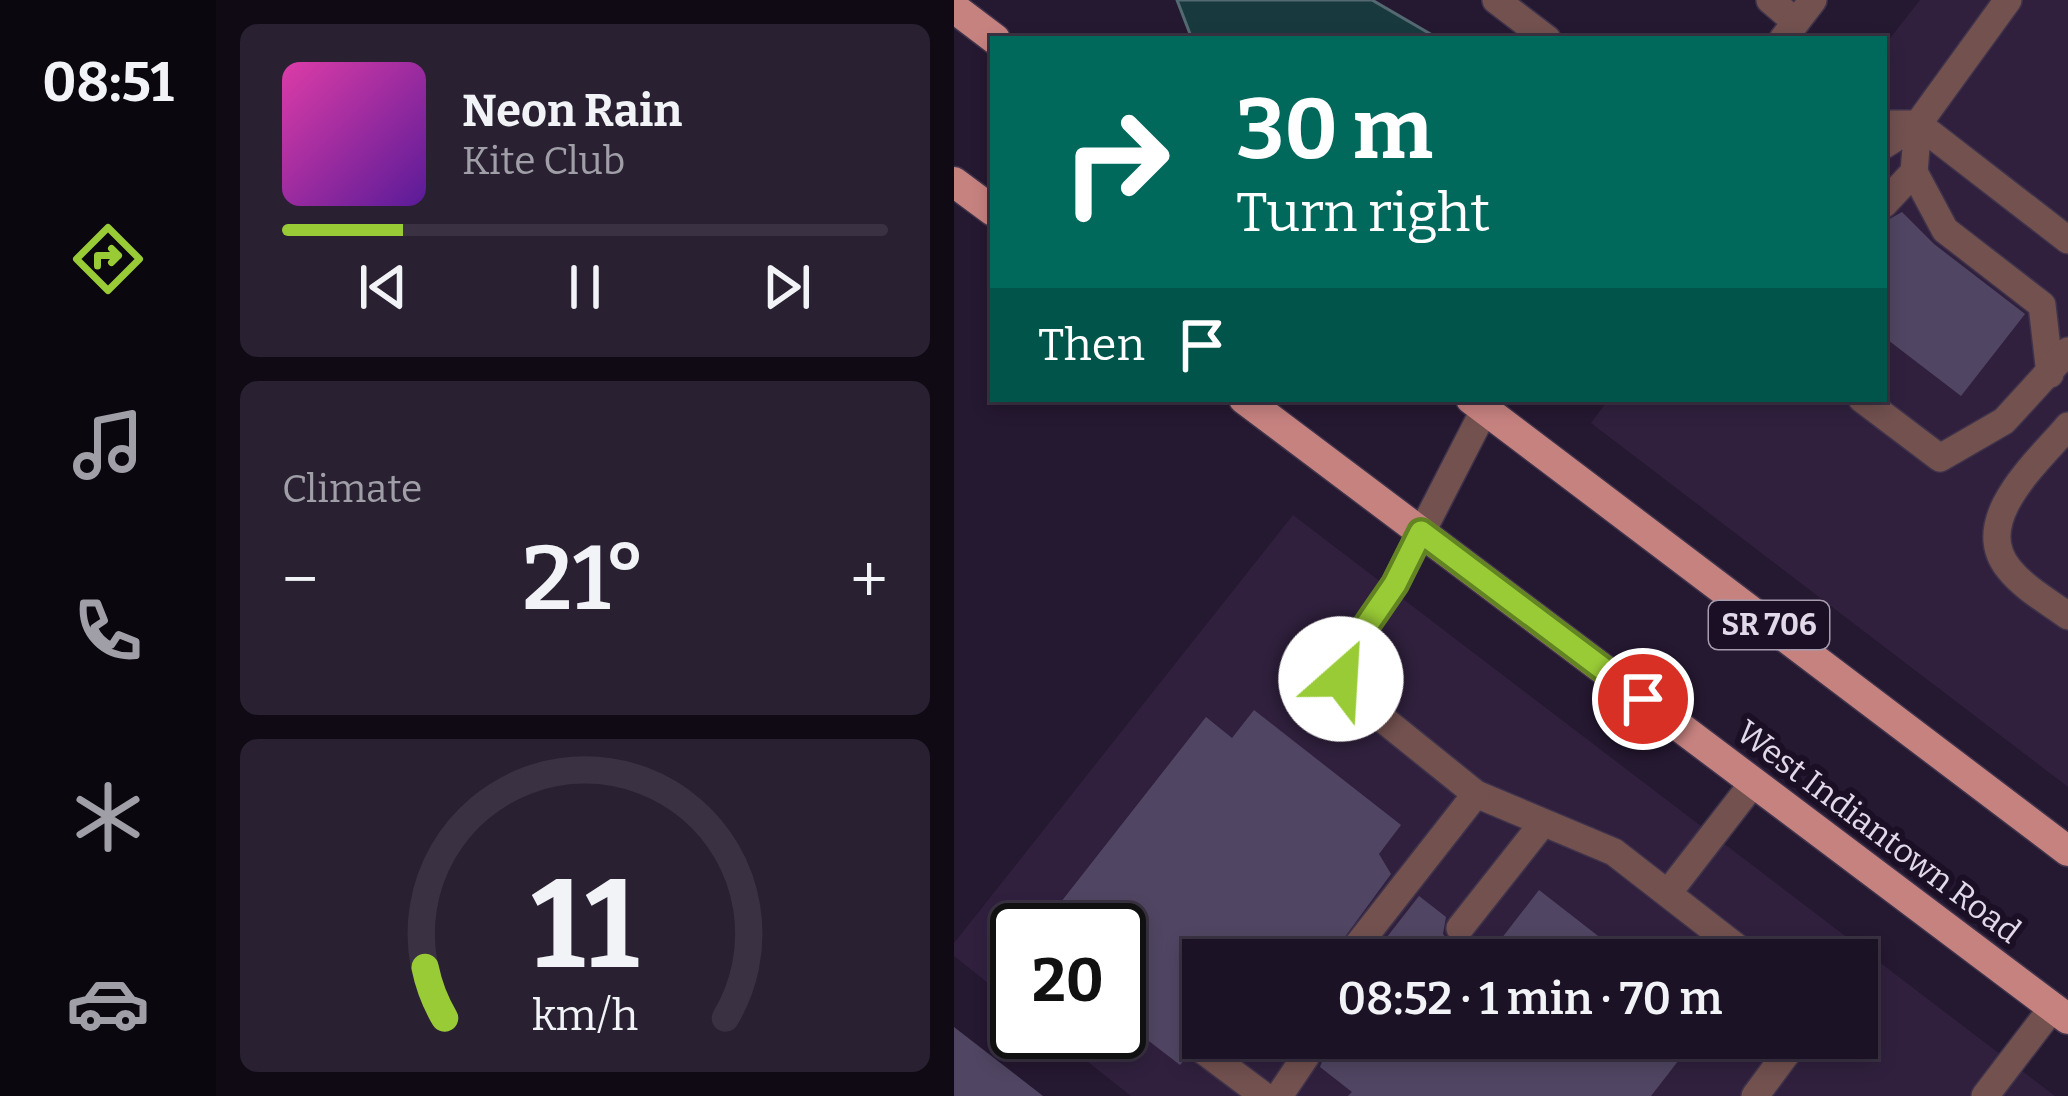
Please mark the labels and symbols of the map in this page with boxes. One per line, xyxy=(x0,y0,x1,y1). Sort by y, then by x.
road number: SR 706 xyxy=(1709,601,1829,649)
position arrow xyxy=(1278,616,1404,742)
pin xyxy=(1592,648,1694,750)
street label: West Indiantown Road xyxy=(1728,712,2028,952)
speed limit sign: 20 xyxy=(990,903,1146,1059)

